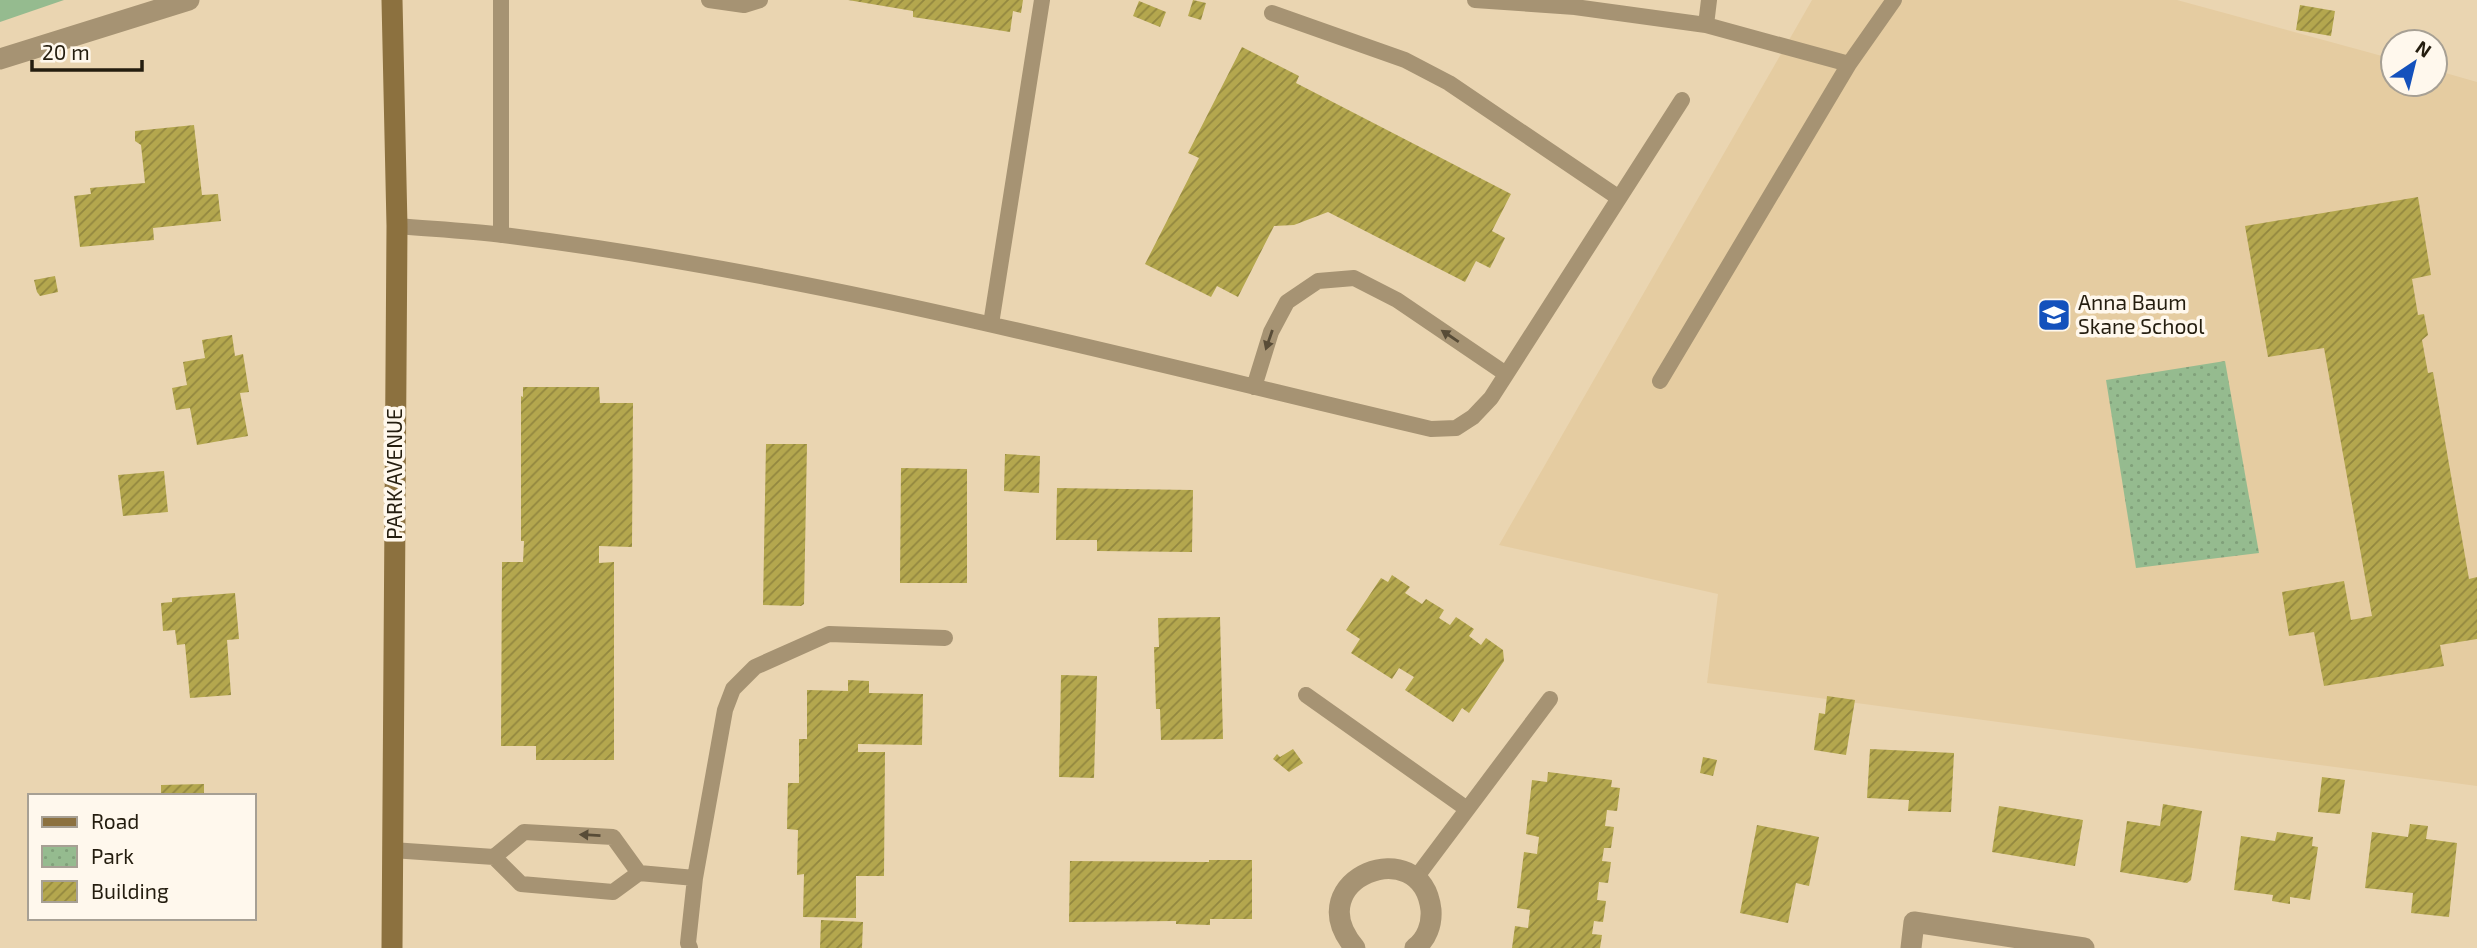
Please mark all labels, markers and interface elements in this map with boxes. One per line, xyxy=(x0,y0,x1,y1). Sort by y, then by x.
scale bar xyxy=(32,28,142,72)
north arrow xyxy=(2379,28,2449,98)
text: N xyxy=(2412,35,2436,62)
text: 20 m xyxy=(42,39,90,64)
place label: Anna Baum Skane School xyxy=(2078,289,2205,338)
school or university icon: Anna Baum Skane School xyxy=(2035,296,2073,334)
one-way arrow xyxy=(1263,329,1274,350)
one-way arrow xyxy=(1441,329,1459,343)
street label: PARK AVENUE xyxy=(381,408,406,540)
legend xyxy=(28,794,256,920)
text: Road xyxy=(91,808,139,833)
one-way arrow xyxy=(578,830,600,841)
text: Park xyxy=(91,843,134,868)
text: Building xyxy=(91,878,169,903)

